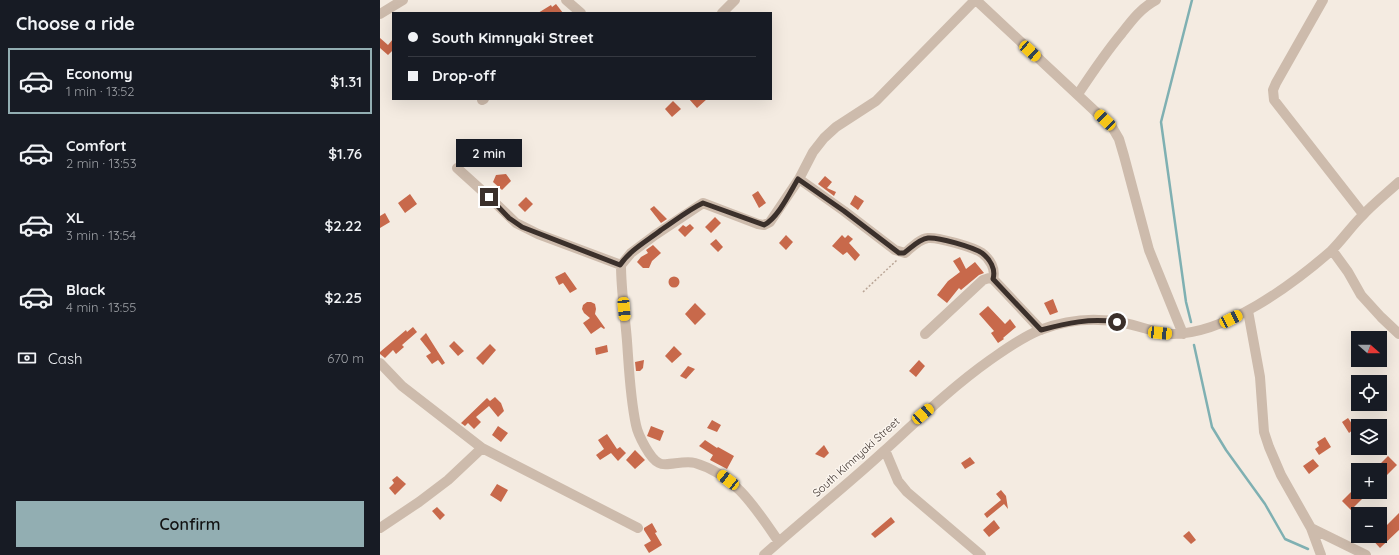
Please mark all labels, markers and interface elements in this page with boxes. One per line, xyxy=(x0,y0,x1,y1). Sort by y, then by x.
text: Choose a ride xyxy=(16,12,135,35)
text: South Kimnyaki Street xyxy=(432,28,594,47)
car xyxy=(1017,39,1043,63)
icon: car xyxy=(18,63,54,99)
text: Economy xyxy=(66,64,133,83)
text: Drop-off xyxy=(432,66,496,85)
text: $1.31 xyxy=(330,72,362,91)
text: 1 min · 13:52 xyxy=(66,83,134,99)
car xyxy=(1092,107,1118,133)
icon: car xyxy=(18,135,54,171)
text: Comfort xyxy=(66,136,127,155)
callout: 2 min xyxy=(456,139,522,167)
text: $1.76 xyxy=(328,144,362,163)
text: 2 min xyxy=(472,145,506,161)
text: 2 min · 13:53 xyxy=(66,155,137,171)
route end xyxy=(480,188,498,206)
icon: car xyxy=(18,207,54,243)
text: XL xyxy=(66,208,84,227)
text: $2.22 xyxy=(324,216,362,235)
text: 3 min · 13:54 xyxy=(66,227,136,243)
icon: car xyxy=(18,279,54,315)
text: Black xyxy=(66,280,106,299)
text: $2.25 xyxy=(324,288,362,307)
car xyxy=(617,297,631,321)
text: 4 min · 13:55 xyxy=(66,299,136,315)
car xyxy=(1218,308,1244,330)
route start xyxy=(1108,313,1126,331)
car xyxy=(1147,326,1173,340)
north arrow xyxy=(1351,331,1387,367)
map controls xyxy=(1351,331,1387,543)
icon: cash xyxy=(16,347,38,369)
text: Cash xyxy=(48,349,82,368)
text: 670 m xyxy=(327,350,364,366)
button: locate xyxy=(1351,375,1387,411)
car xyxy=(910,402,936,426)
street label: South Kimnyaki Street xyxy=(810,414,903,500)
button: layers xyxy=(1351,419,1387,455)
button: + xyxy=(1351,463,1387,499)
car xyxy=(715,468,741,492)
button: Confirm xyxy=(16,501,364,547)
button: − xyxy=(1351,507,1387,543)

